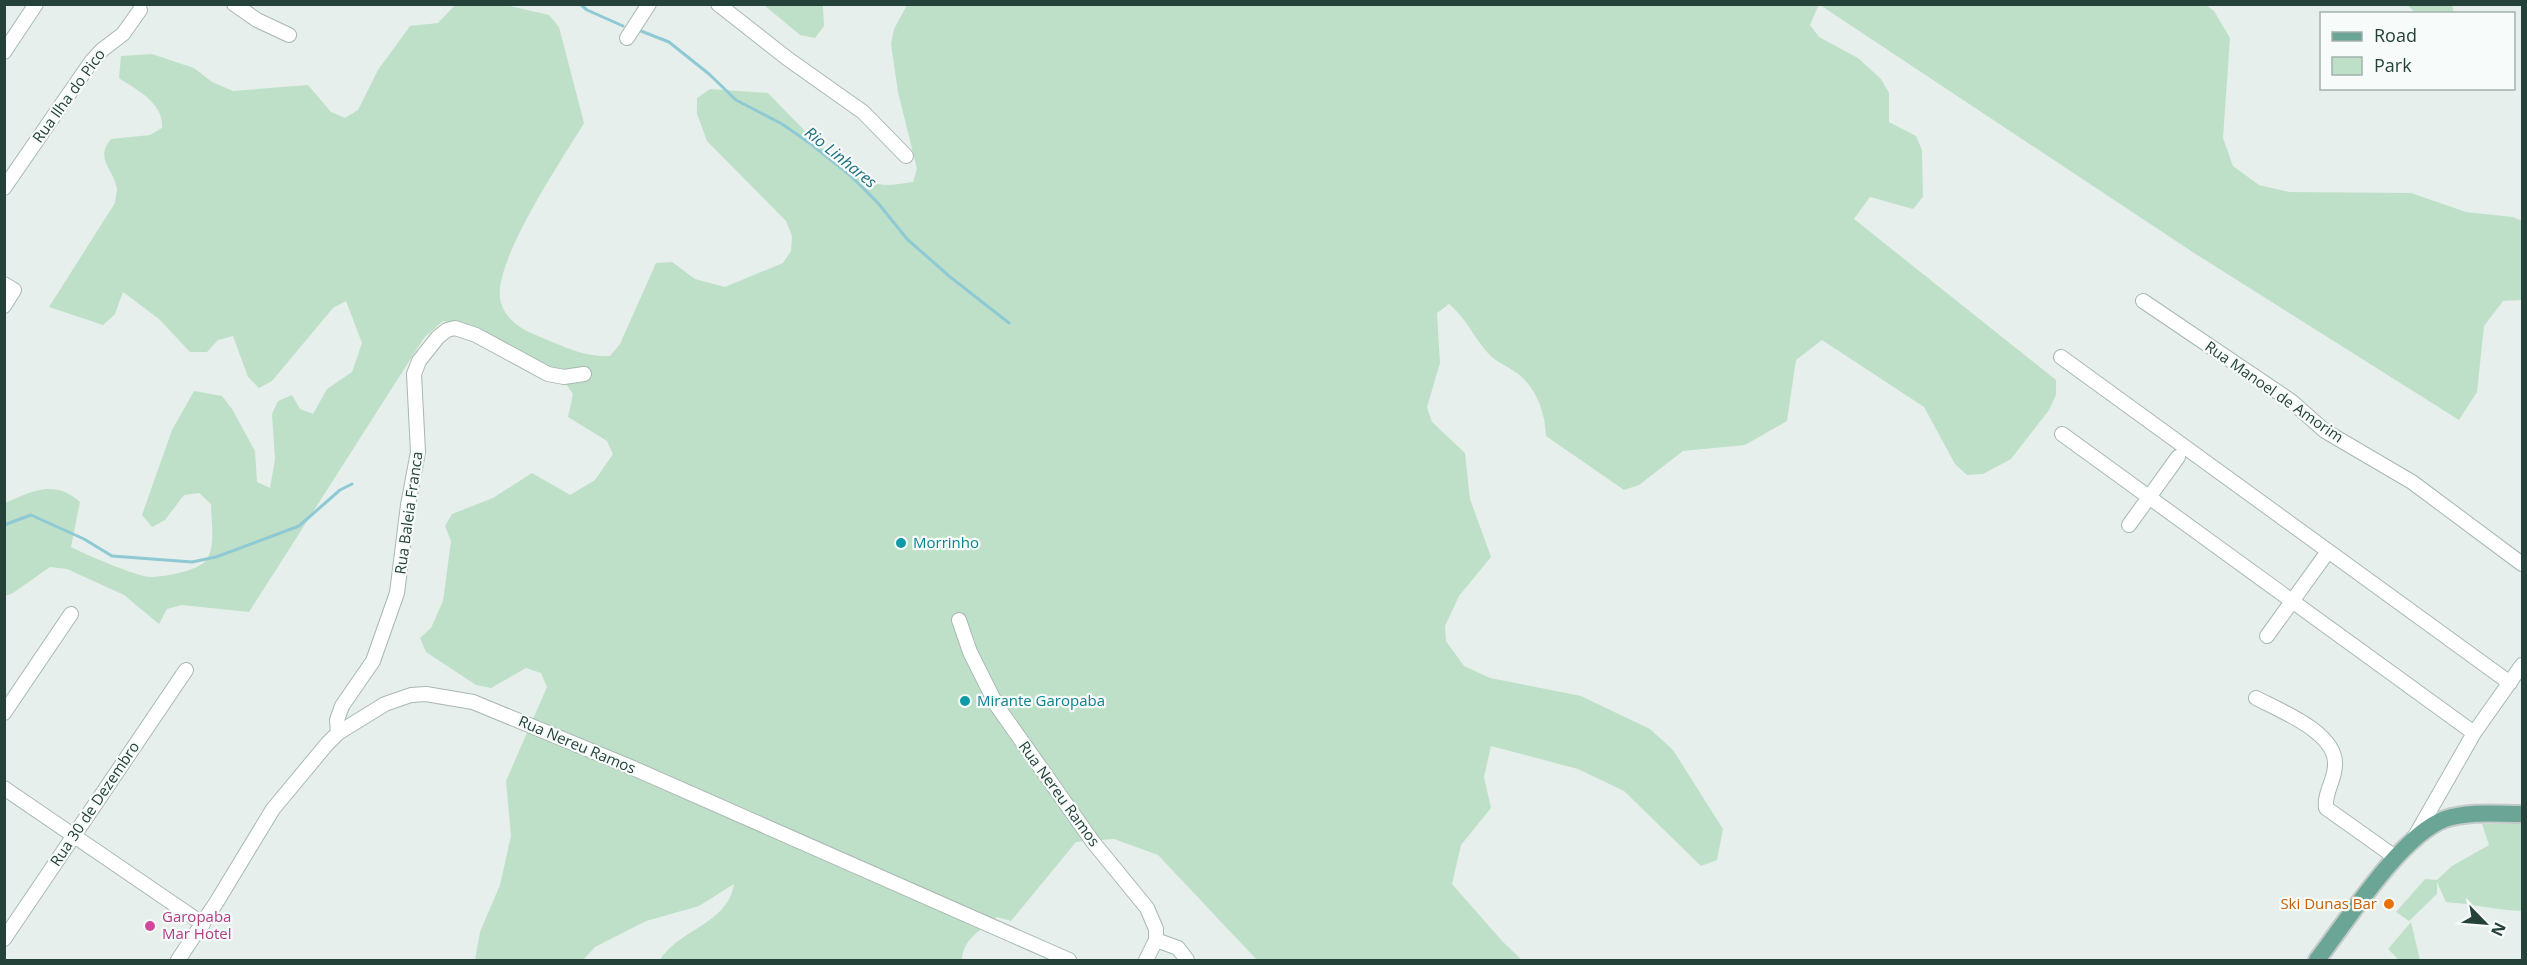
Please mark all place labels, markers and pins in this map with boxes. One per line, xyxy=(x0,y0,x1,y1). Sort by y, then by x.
place label: Morrinho xyxy=(913,532,979,552)
marker: Morrinho xyxy=(894,536,908,550)
place label: Mirante Garopaba xyxy=(977,690,1105,710)
marker: Mirante Garopaba xyxy=(958,694,972,708)
place label: Ski Dunas Bar xyxy=(2280,893,2377,913)
marker: Ski Dunas Bar xyxy=(2382,897,2396,911)
place label: Garopaba Mar Hotel xyxy=(162,906,232,943)
marker: Garopaba Mar Hotel xyxy=(143,919,157,933)

